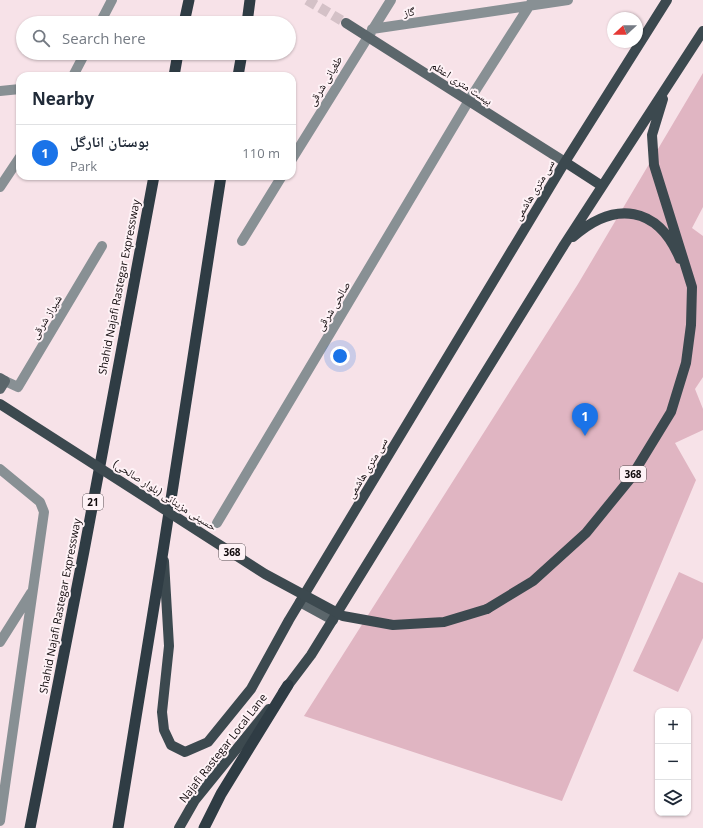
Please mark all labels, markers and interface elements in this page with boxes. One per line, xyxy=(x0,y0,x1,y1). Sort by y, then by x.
street label: گاز xyxy=(401,3,416,20)
north arrow xyxy=(607,12,643,48)
search box xyxy=(16,16,296,60)
icon: search xyxy=(30,27,52,49)
text: Search here xyxy=(62,28,146,48)
street label: طغیانی شرقی xyxy=(304,53,345,109)
street label: بیست متری اعظم xyxy=(428,57,496,109)
text: Nearby xyxy=(32,87,94,110)
text: بوستان انارگل xyxy=(70,131,149,151)
text: 1 xyxy=(41,144,49,162)
text: 110 m xyxy=(242,144,280,162)
text: Park xyxy=(70,157,97,175)
street label: سی متری هاشمی xyxy=(510,157,558,223)
street label: Shahid Najafi Rastegar Expressway xyxy=(94,198,143,376)
street label: صالحی شرقی xyxy=(312,278,353,333)
street label: شیراز شرقی xyxy=(26,292,65,342)
your location xyxy=(330,346,350,366)
pin: 1 xyxy=(572,403,598,436)
street label: سی متری هاشمی xyxy=(343,435,391,501)
street label: حسینی مزینانی (بلوار صالحی) xyxy=(111,456,220,534)
road number: 368 xyxy=(620,466,646,482)
road number: 21 xyxy=(83,494,103,510)
street label: Shahid Najafi Rastegar Expressway xyxy=(35,517,84,695)
road number: 368 xyxy=(219,544,245,560)
street label: Najafi Rastegar Local Lane xyxy=(175,690,270,805)
map controls xyxy=(655,708,691,816)
button: + xyxy=(655,708,691,744)
button: − xyxy=(655,744,691,780)
button: layers xyxy=(655,780,691,816)

